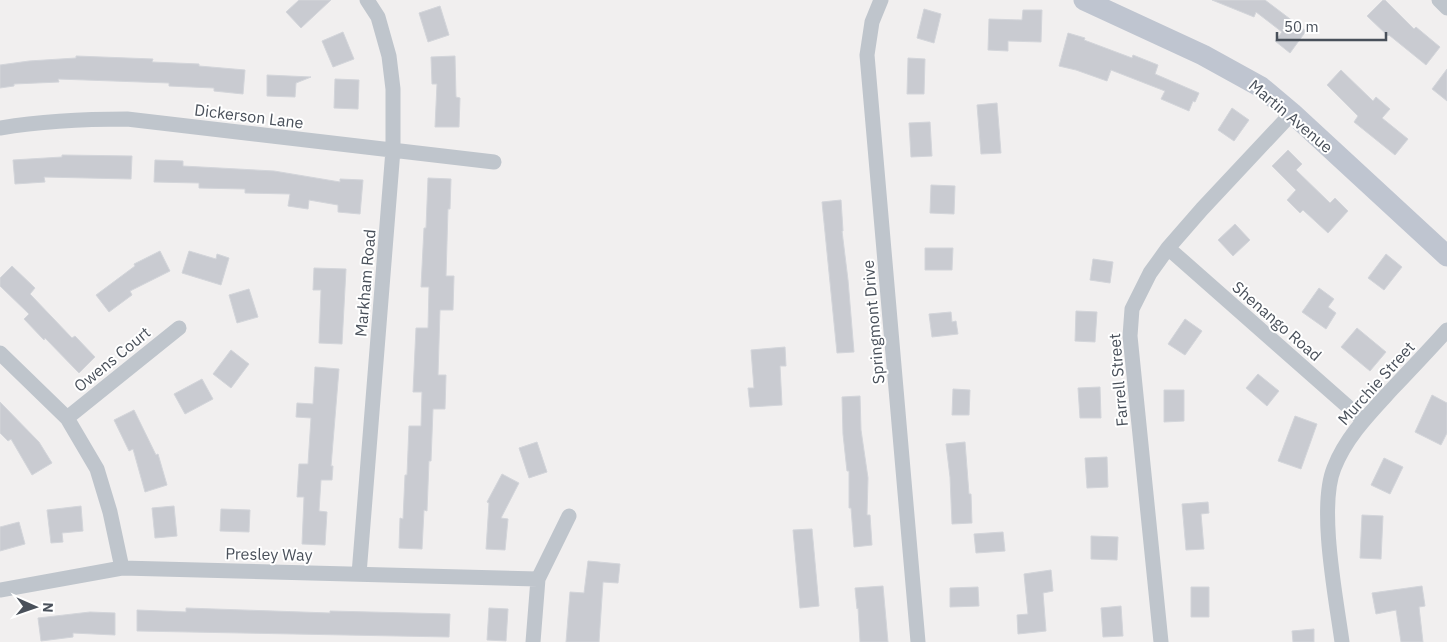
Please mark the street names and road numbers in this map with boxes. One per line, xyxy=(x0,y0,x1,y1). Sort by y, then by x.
street label: Martin Avenue xyxy=(1245,75,1337,157)
street label: Dickerson Lane xyxy=(193,99,305,133)
street label: Markham Road xyxy=(350,228,380,338)
street label: Springmont Drive xyxy=(858,259,888,385)
street label: Shenango Road xyxy=(1228,277,1326,365)
street label: Owens Court xyxy=(70,322,154,396)
street label: Farrell Street xyxy=(1104,333,1132,427)
street label: Murchie Street xyxy=(1333,337,1419,429)
street label: Presley Way xyxy=(225,543,313,565)

